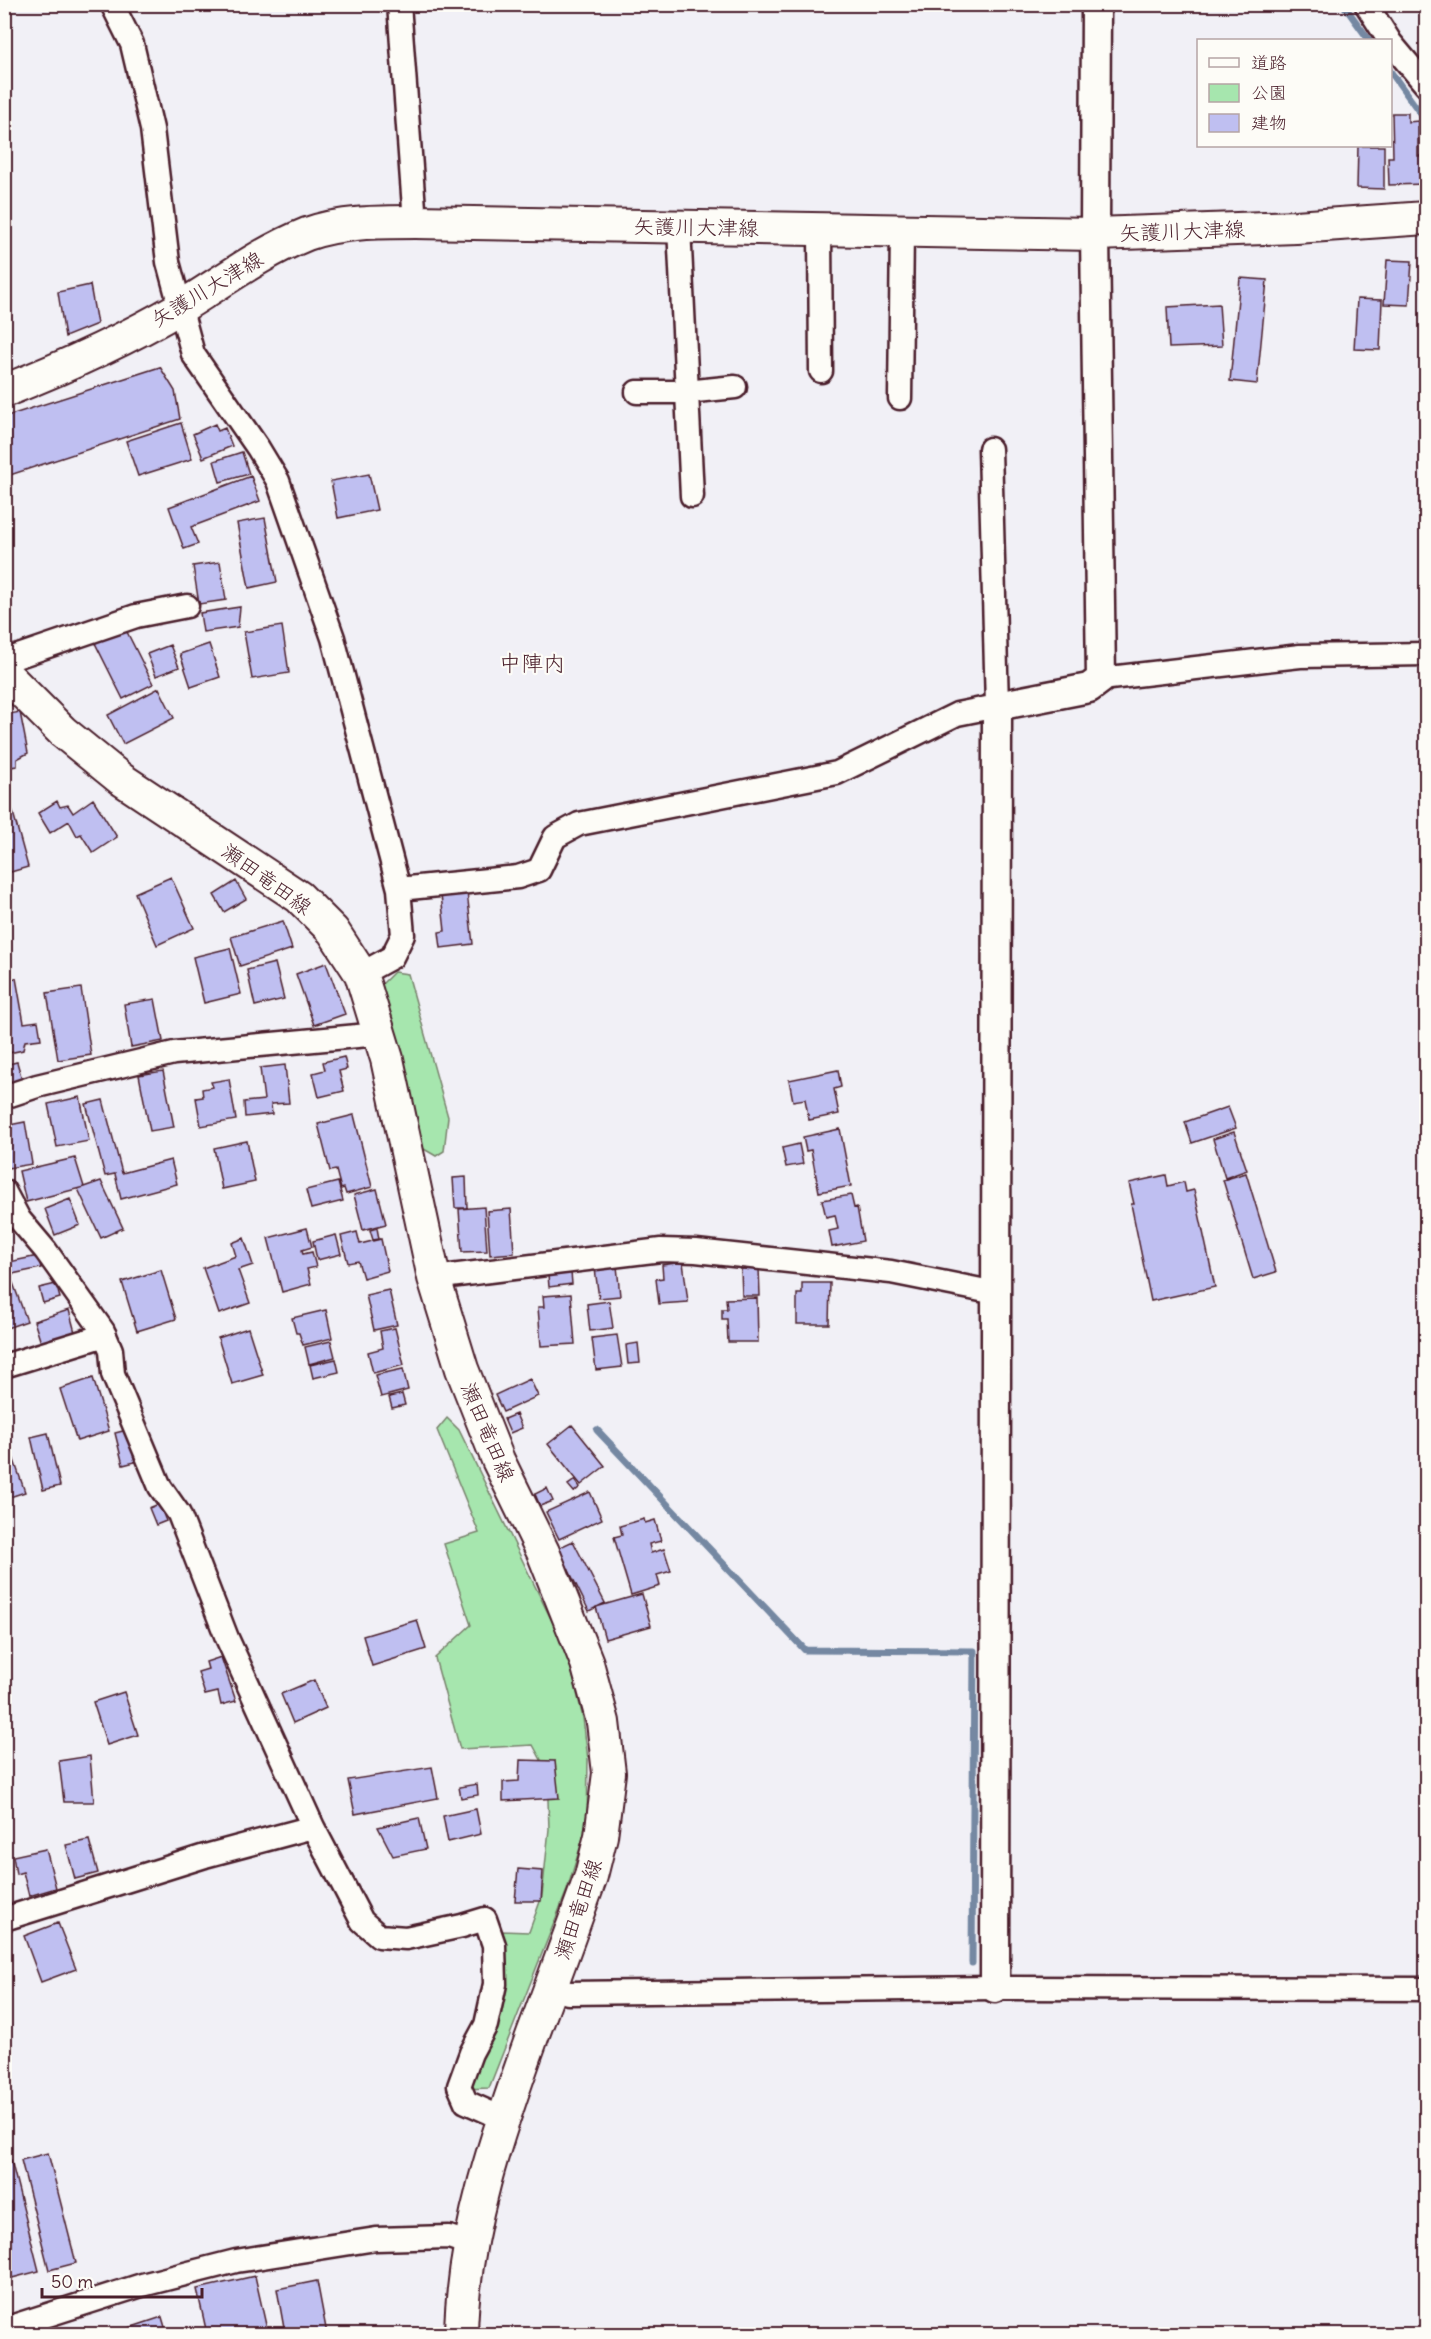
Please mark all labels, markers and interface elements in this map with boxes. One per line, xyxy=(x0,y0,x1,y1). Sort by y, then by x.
legend xyxy=(1197,39,1392,147)
text: 道路 xyxy=(1251,51,1287,74)
text: 公園 xyxy=(1251,81,1287,104)
text: 建物 xyxy=(1251,111,1287,134)
street label: 矢護川大津線 xyxy=(633,212,759,242)
street label: 矢護川大津線 xyxy=(1119,215,1245,247)
street label: 矢護川大津線 xyxy=(146,245,268,333)
district label: 中陣内 xyxy=(499,649,565,677)
street label: 瀬田竜田線 xyxy=(217,837,317,921)
street label: 瀬田竜田線 xyxy=(455,1378,521,1486)
street label: 瀬田竜田線 xyxy=(548,1855,608,1963)
scale bar xyxy=(42,2261,202,2299)
text: 50 m xyxy=(51,2270,93,2293)

